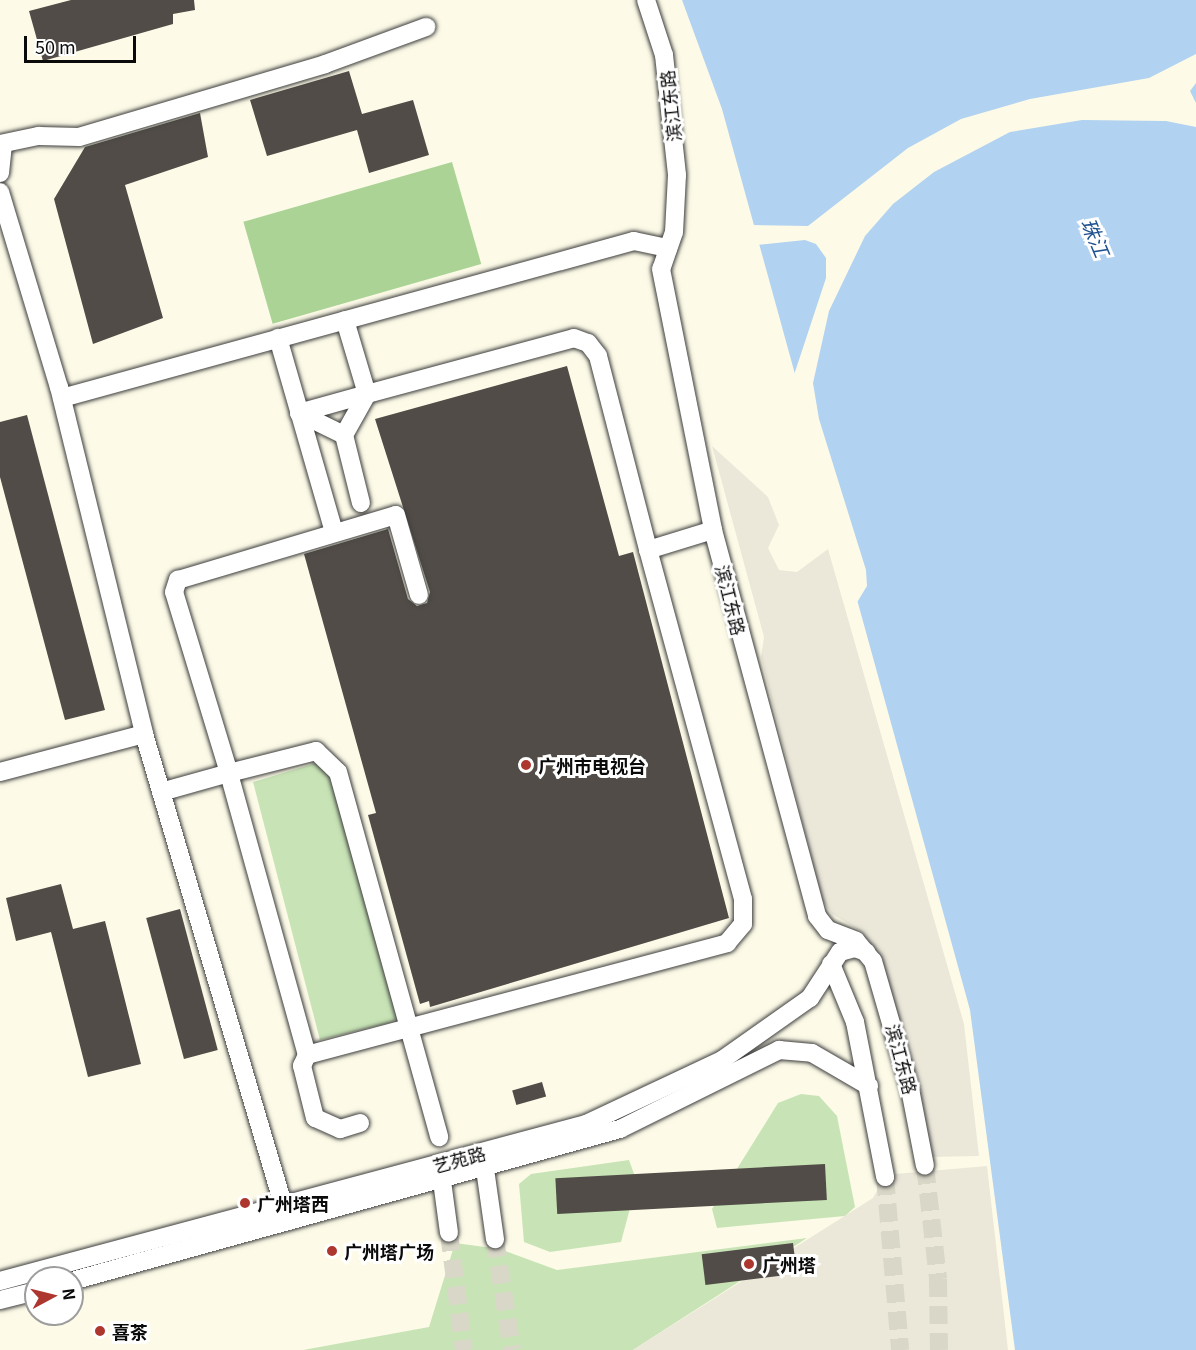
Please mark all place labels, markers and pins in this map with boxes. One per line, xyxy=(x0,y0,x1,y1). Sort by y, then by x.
place label: 广州市电视台 xyxy=(538,754,646,776)
marker: 广州市电视台 xyxy=(519,758,533,772)
place label: 广州塔西 xyxy=(257,1192,329,1214)
marker: 广州塔西 xyxy=(238,1196,252,1210)
place label: 广州塔广场 xyxy=(344,1240,434,1262)
marker: 广州塔广场 xyxy=(325,1244,339,1258)
place label: 广州塔 xyxy=(762,1253,816,1275)
marker: 广州塔 xyxy=(740,1255,758,1273)
place label: 喜茶 xyxy=(112,1320,148,1342)
marker: 喜茶 xyxy=(93,1324,107,1338)

